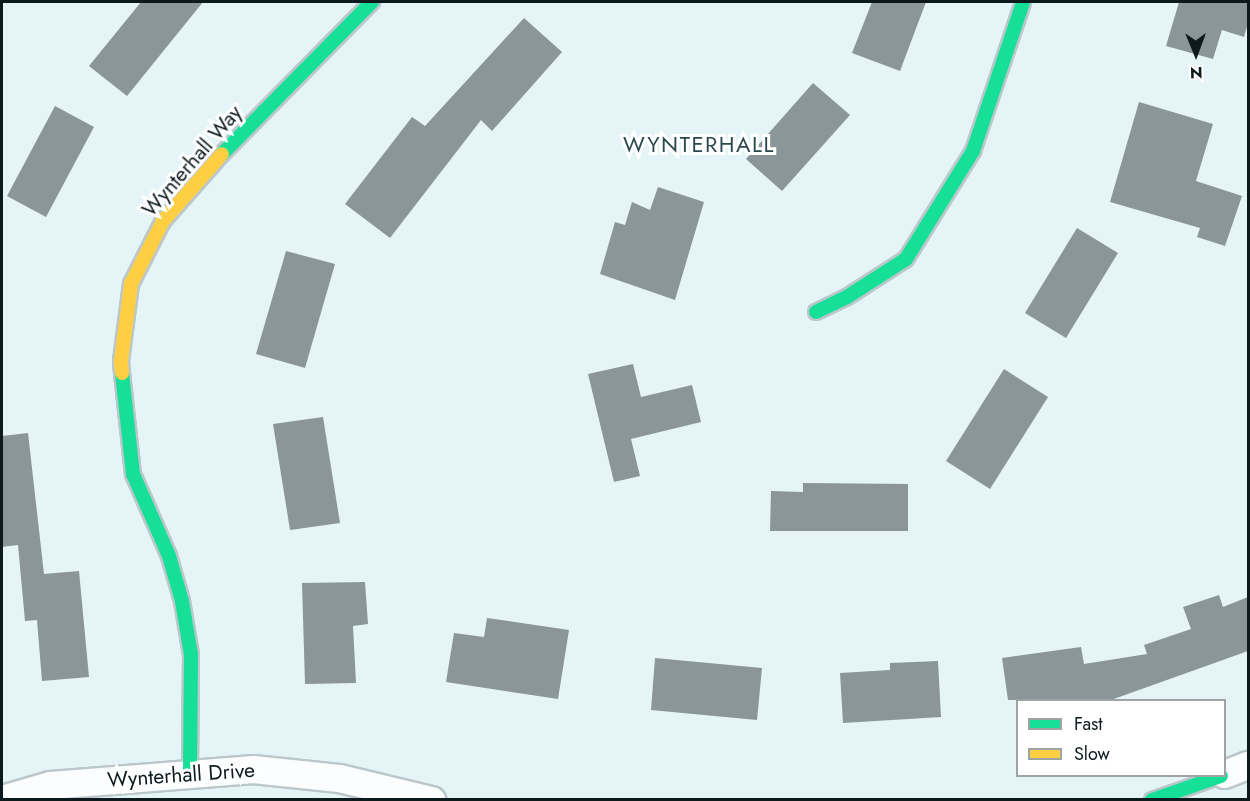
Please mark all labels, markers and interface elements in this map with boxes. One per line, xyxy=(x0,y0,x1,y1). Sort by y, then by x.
north arrow xyxy=(1166,24,1226,84)
text: N xyxy=(1190,61,1203,84)
street label: Wynterhall Way xyxy=(137,100,247,222)
district label: WYNTERHALL xyxy=(623,132,775,158)
legend xyxy=(1016,699,1226,777)
text: Fast xyxy=(1074,711,1103,737)
text: Slow xyxy=(1074,741,1110,767)
street label: Wynterhall Drive xyxy=(106,757,256,793)

